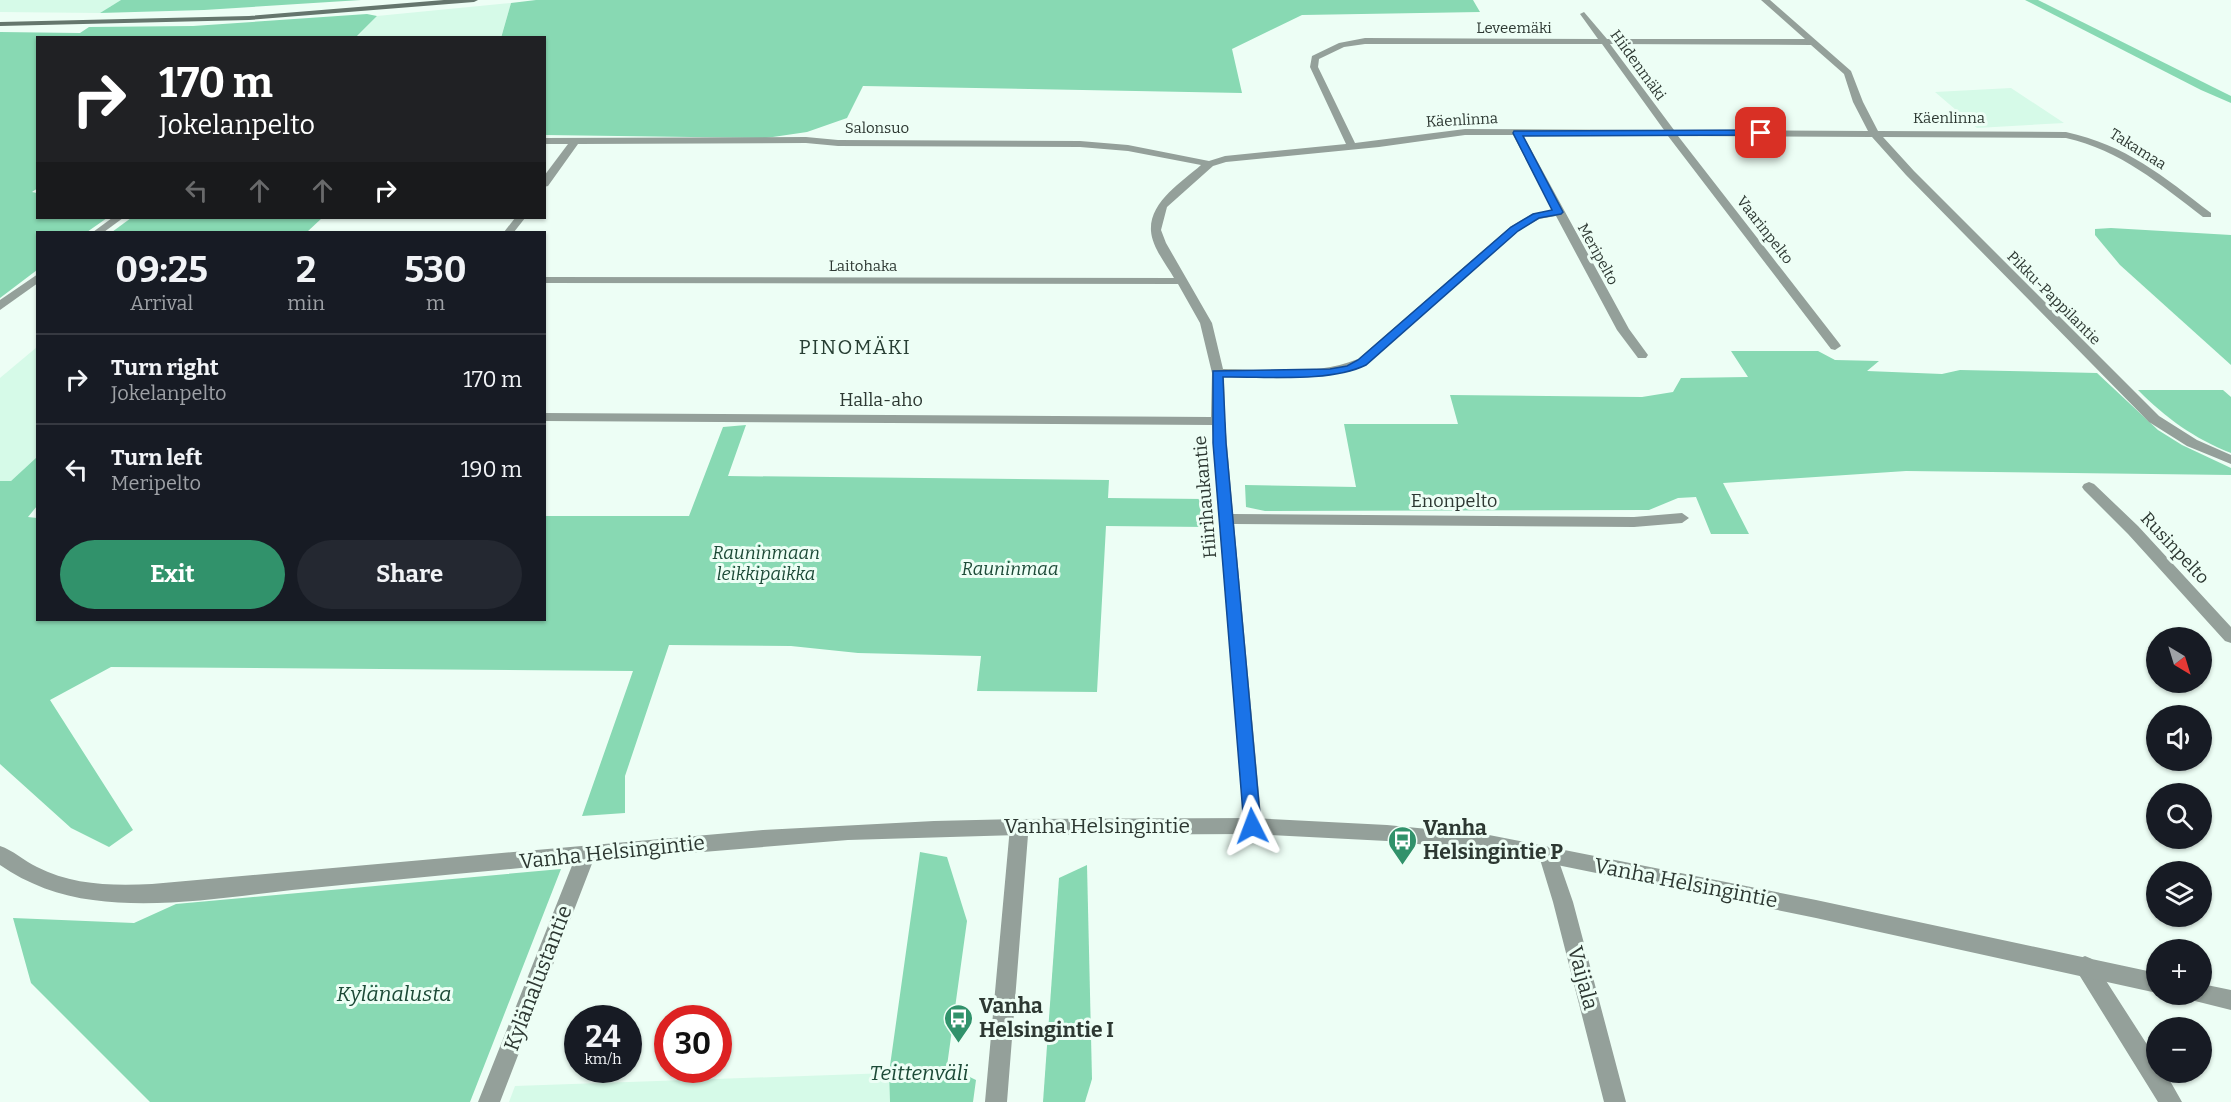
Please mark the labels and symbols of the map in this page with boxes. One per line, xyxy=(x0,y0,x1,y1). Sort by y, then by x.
street label: Leveemäki xyxy=(1476,19,1552,37)
street label: Hiidenmäki xyxy=(1606,26,1670,104)
pin xyxy=(1735,107,1786,158)
street label: Käenlinna xyxy=(1426,109,1498,131)
street label: Käenlinna xyxy=(1913,109,1985,127)
street label: Salonsuo xyxy=(845,119,909,137)
street label: Takamaa xyxy=(2106,125,2170,173)
street label: Vaarinpelto xyxy=(1733,192,1797,268)
street label: Meripelto xyxy=(1574,220,1622,288)
street label: Pikku-Pappilantie xyxy=(2003,247,2105,349)
street label: Laitohaka xyxy=(829,257,897,275)
district label: PINOMÄKI xyxy=(799,335,911,359)
street label: Halla-aho xyxy=(839,389,923,411)
street label: Hiirihaukantie xyxy=(1189,435,1221,559)
street label: Enonpelto xyxy=(1411,490,1497,512)
street label: Rusinpelto xyxy=(2136,507,2214,589)
park label: Rauninmaan leikkipaikka xyxy=(712,542,820,585)
park label: Rauninmaa xyxy=(962,558,1058,580)
north arrow xyxy=(2146,627,2212,693)
position arrow xyxy=(1220,794,1284,858)
street label: Vanha Helsingintie xyxy=(1004,813,1190,839)
place label: Vanha Helsingintie P xyxy=(1423,815,1563,865)
bus stop icon: Vanha Helsingintie P xyxy=(1386,824,1418,866)
street label: Vanha Helsingintie xyxy=(518,829,706,875)
street label: Vanha Helsingintie xyxy=(1592,852,1780,914)
street label: Kylänalustantie xyxy=(498,902,578,1054)
street label: Vaijala xyxy=(1562,943,1604,1013)
park label: Kylänalusta xyxy=(336,981,452,1007)
place label: Vanha Helsingintie I xyxy=(979,993,1114,1043)
bus stop icon: Vanha Helsingintie I xyxy=(942,1002,974,1044)
speed limit sign: 30 xyxy=(654,1005,732,1083)
park label: Teittenväli xyxy=(870,1060,968,1086)

